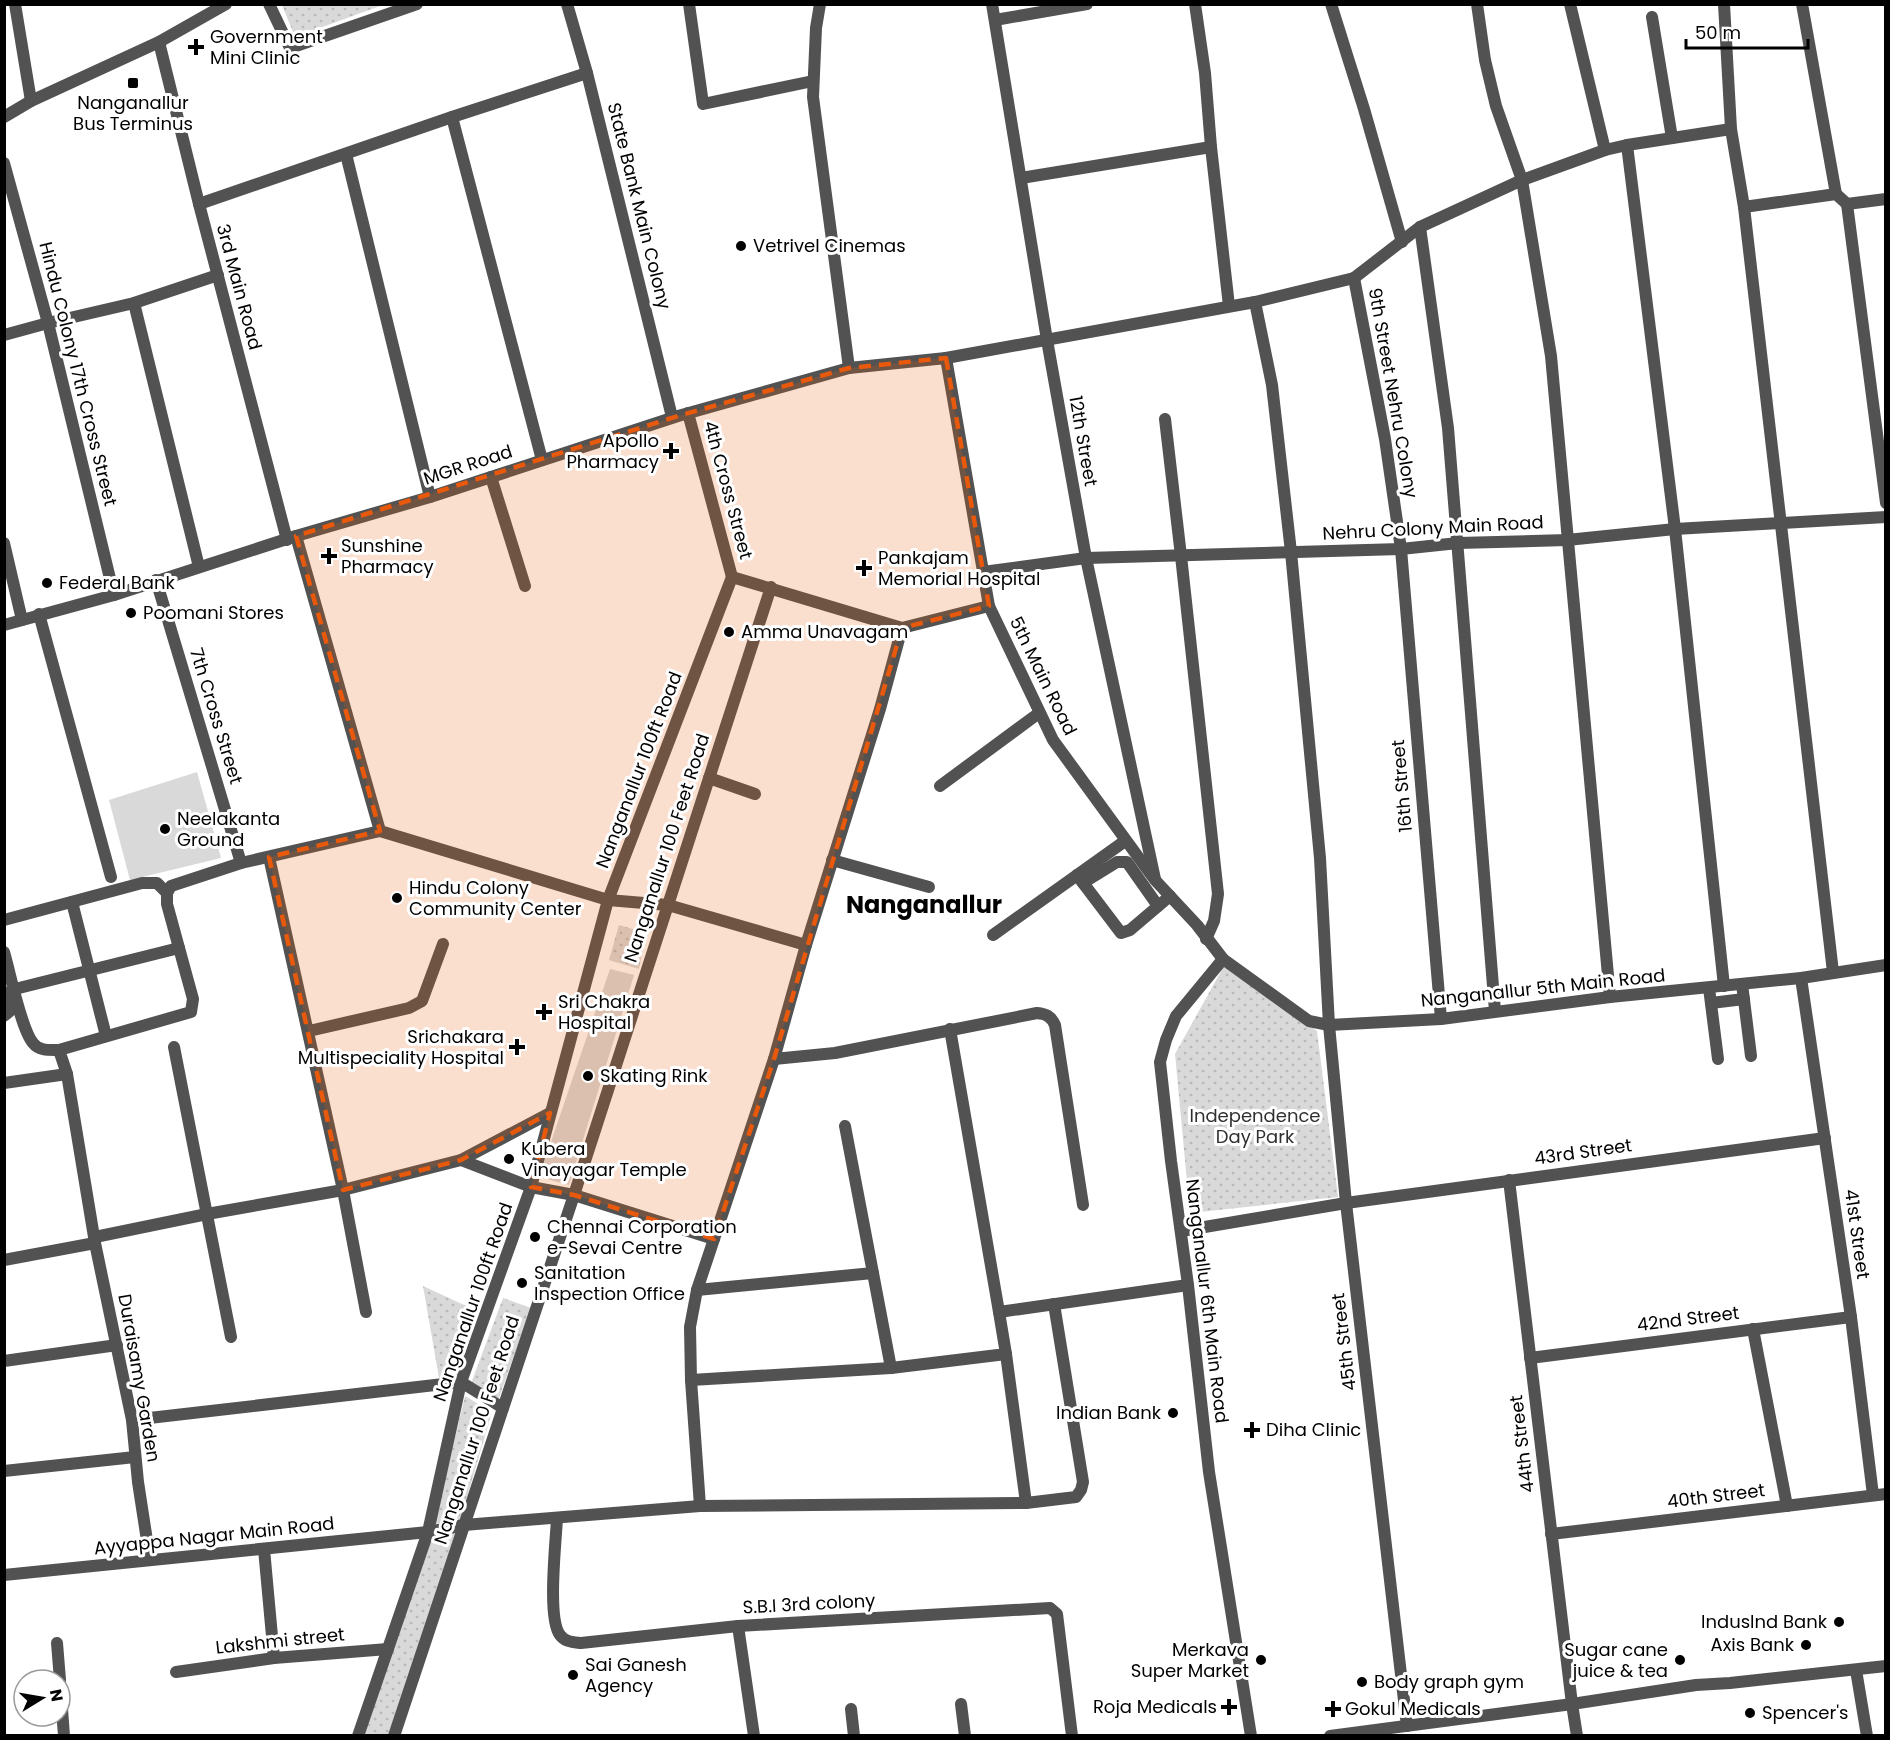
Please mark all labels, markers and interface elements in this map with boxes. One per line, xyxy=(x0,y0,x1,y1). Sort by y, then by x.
scale bar xyxy=(1686,12,1808,50)
text: 50 m xyxy=(1695,20,1741,45)
place label: Government Mini Clinic xyxy=(210,24,323,70)
marker: Government Mini Clinic xyxy=(187,38,205,56)
marker: Nanganallur Bus Terminus xyxy=(126,76,140,90)
place label: Nanganallur Bus Terminus xyxy=(73,90,193,136)
street label: State Bank Main Colony xyxy=(602,100,677,312)
street label: 3rd Main Road xyxy=(211,221,268,353)
place label: Vetrivel Cinemas xyxy=(753,233,906,258)
street label: Hindu Colony 17th Cross Street xyxy=(34,239,123,509)
marker: Vetrivel Cinemas xyxy=(734,239,748,253)
street label: 9th Street Nehru Colony xyxy=(1363,286,1424,500)
street label: 12th Street xyxy=(1063,394,1104,488)
street label: 4th Cross Street xyxy=(698,418,759,562)
place label: Apollo Pharmacy xyxy=(566,428,659,474)
street label: MGR Road xyxy=(420,438,515,491)
marker: Apollo Pharmacy xyxy=(664,444,678,458)
street label: Nehru Colony Main Road xyxy=(1322,509,1544,546)
place label: Sunshine Pharmacy xyxy=(341,533,434,579)
place label: Pankajam Memorial Hospital xyxy=(878,545,1040,591)
marker: Sunshine Pharmacy xyxy=(322,549,336,563)
marker: Pankajam Memorial Hospital xyxy=(855,559,873,577)
place label: Federal Bank xyxy=(59,570,175,595)
marker: Federal Bank xyxy=(40,576,54,590)
place label: Poomani Stores xyxy=(143,600,284,625)
marker: Poomani Stores xyxy=(124,606,138,620)
street label: 5th Main Road xyxy=(1004,612,1083,739)
place label: Amma Unavagam xyxy=(741,619,908,644)
marker: Amma Unavagam xyxy=(722,625,736,639)
street label: 7th Cross Street xyxy=(184,645,249,787)
street label: Nanganallur 100ft Road xyxy=(589,668,688,872)
street label: Nanganallur 100 Feet Road xyxy=(618,730,715,965)
street label: 16th Street xyxy=(1385,739,1418,833)
place label: Neelakanta Ground xyxy=(177,806,280,852)
marker: Neelakanta Ground xyxy=(158,822,172,836)
place label: Hindu Colony Community Center xyxy=(409,875,582,921)
district label: Nanganallur xyxy=(846,888,1002,921)
marker: Hindu Colony Community Center xyxy=(390,891,404,905)
street label: Nanganallur 5th Main Road xyxy=(1419,962,1666,1013)
place label: Sri Chakra Hospital xyxy=(558,989,650,1035)
marker: Sri Chakra Hospital xyxy=(535,1003,553,1021)
place label: Srichakara Multispeciality Hospital xyxy=(298,1024,504,1070)
marker: Srichakara Multispeciality Hospital xyxy=(508,1038,526,1056)
place label: Skating Rink xyxy=(600,1063,708,1088)
marker: Skating Rink xyxy=(581,1069,595,1083)
park label: Independence Day Park xyxy=(1189,1103,1321,1149)
street label: 43rd Street xyxy=(1533,1132,1633,1171)
place label: Kubera Vinayagar Temple xyxy=(521,1136,687,1182)
marker: Kubera Vinayagar Temple xyxy=(502,1152,516,1166)
street label: Nanganallur 6th Main Road xyxy=(1180,1177,1235,1424)
street label: 41st Street xyxy=(1839,1187,1876,1281)
street label: Nanganallur 100ft Road xyxy=(427,1199,518,1405)
place label: Chennai Corporation e-Sevai Centre xyxy=(547,1214,737,1260)
marker: Chennai Corporation e-Sevai Centre xyxy=(528,1230,542,1244)
place label: Sanitation Inspection Office xyxy=(534,1260,685,1306)
marker: Sanitation Inspection Office xyxy=(515,1276,529,1290)
street label: Duraisamy Garden xyxy=(112,1292,167,1464)
street label: 45th Street xyxy=(1325,1292,1362,1392)
street label: 42nd Street xyxy=(1635,1300,1741,1337)
street label: Nanganallur 100 Feet Road xyxy=(428,1312,525,1547)
street label: 44th Street xyxy=(1503,1394,1540,1494)
place label: Indian Bank xyxy=(1056,1400,1162,1425)
marker: Indian Bank xyxy=(1166,1406,1180,1420)
place label: Diha Clinic xyxy=(1266,1417,1361,1442)
marker: Diha Clinic xyxy=(1243,1421,1261,1439)
street label: 40th Street xyxy=(1666,1477,1766,1514)
street label: Ayyappa Nagar Main Road xyxy=(92,1510,335,1561)
street label: S.B.I 3rd colony xyxy=(742,1588,876,1619)
place label: IndusInd Bank xyxy=(1701,1609,1828,1634)
marker: IndusInd Bank xyxy=(1832,1615,1846,1629)
street label: Lakshmi street xyxy=(214,1621,346,1660)
place label: Axis Bank xyxy=(1711,1632,1795,1657)
place label: Merkava Super Market xyxy=(1131,1637,1249,1683)
place label: Sugar cane juice & tea xyxy=(1564,1637,1668,1683)
marker: Axis Bank xyxy=(1799,1638,1813,1652)
place label: Sai Ganesh Agency xyxy=(585,1652,687,1698)
marker: Merkava Super Market xyxy=(1254,1653,1268,1667)
marker: Sugar cane juice & tea xyxy=(1673,1653,1687,1667)
north arrow xyxy=(12,1668,72,1728)
marker: Sai Ganesh Agency xyxy=(566,1668,580,1682)
place label: Body graph gym xyxy=(1374,1669,1524,1694)
marker: Body graph gym xyxy=(1355,1675,1369,1689)
text: N xyxy=(44,1687,69,1703)
place label: Roja Medicals xyxy=(1093,1694,1217,1719)
place label: Gokul Medicals xyxy=(1345,1696,1481,1721)
marker: Roja Medicals xyxy=(1222,1700,1236,1714)
place label: Spencer's xyxy=(1762,1700,1848,1725)
marker: Gokul Medicals xyxy=(1326,1702,1340,1716)
marker: Spencer's xyxy=(1743,1706,1757,1720)

